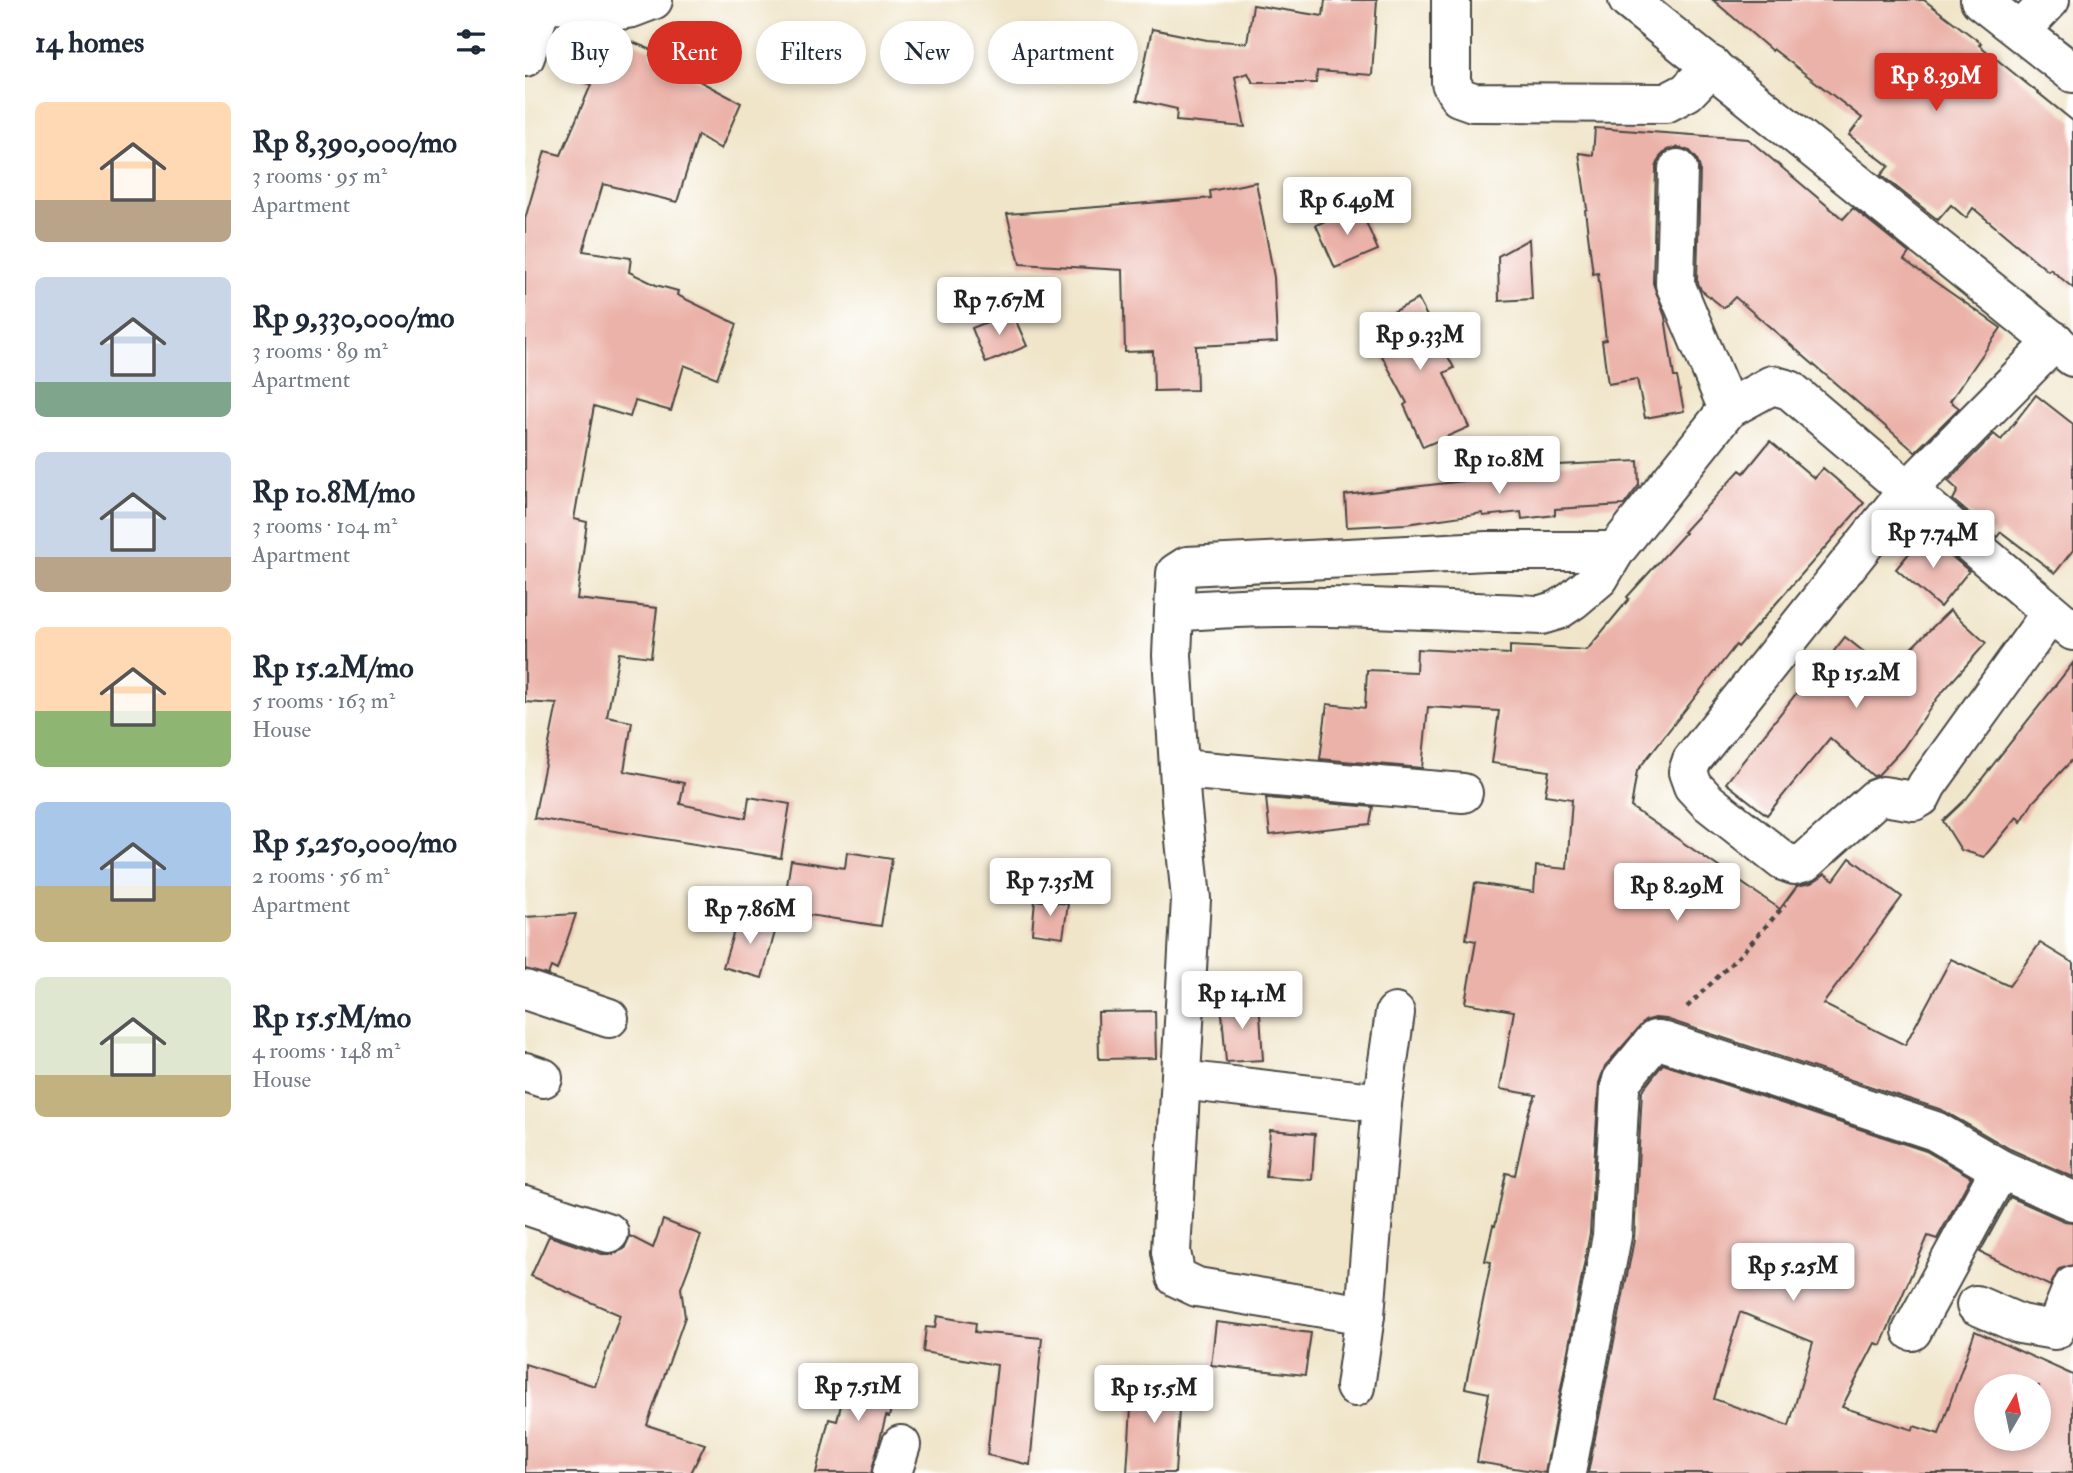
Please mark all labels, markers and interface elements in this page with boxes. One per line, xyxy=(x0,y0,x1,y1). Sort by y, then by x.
chip: Buy xyxy=(546,21,633,84)
chip: Rent xyxy=(647,21,742,84)
chip: Filters xyxy=(756,21,866,84)
chip: New xyxy=(880,21,974,84)
chip: Apartment xyxy=(988,21,1138,84)
icon: filters xyxy=(452,23,490,61)
text: 14 homes xyxy=(35,24,144,61)
pin: Rp 8.39M xyxy=(1864,54,2008,113)
text: Rp 8.39M xyxy=(1890,61,1982,90)
text: Rp 8,390,000/mo xyxy=(252,124,457,161)
icon: home xyxy=(91,130,175,214)
text: 3 rooms · 95 m² xyxy=(252,161,387,190)
pin: Rp 6.49M xyxy=(1275,177,1419,237)
text: Rp 6.49M xyxy=(1299,185,1395,214)
text: Apartment xyxy=(252,190,350,219)
pin: Rp 7.67M xyxy=(927,278,1071,337)
text: Rp 7.67M xyxy=(953,285,1045,314)
text: Rp 9,330,000/mo xyxy=(252,299,455,336)
icon: home xyxy=(91,305,175,389)
pin: Rp 9.33M xyxy=(1348,312,1492,372)
text: Rp 9.33M xyxy=(1375,320,1465,349)
text: 3 rooms · 89 m² xyxy=(252,336,388,365)
text: Apartment xyxy=(252,365,350,394)
pin: Rp 10.8M xyxy=(1427,436,1571,496)
text: Rp 10.8M xyxy=(1454,444,1544,473)
text: Rp 10.8M/mo xyxy=(252,474,415,511)
icon: home xyxy=(91,480,175,564)
pin: Rp 7.74M xyxy=(1861,510,2005,570)
text: 3 rooms · 104 m² xyxy=(252,511,398,540)
text: Rp 7.74M xyxy=(1887,518,1979,547)
text: Apartment xyxy=(252,540,350,569)
text: Rp 15.2M/mo xyxy=(252,649,414,686)
pin: Rp 15.2M xyxy=(1784,650,1928,710)
icon: home xyxy=(91,655,175,739)
text: Rp 15.2M xyxy=(1811,658,1901,687)
text: 5 rooms · 163 m² xyxy=(252,686,395,715)
text: House xyxy=(252,715,311,744)
text: Rp 5,250,000/mo xyxy=(252,824,457,861)
icon: home xyxy=(91,830,175,914)
pin: Rp 7.35M xyxy=(978,858,1122,918)
text: 2 rooms · 56 m² xyxy=(252,861,390,890)
pin: Rp 8.29M xyxy=(1605,864,1749,923)
text: Rp 7.35M xyxy=(1006,866,1094,895)
text: Rp 8.29M xyxy=(1630,871,1724,900)
pin: Rp 7.86M xyxy=(678,886,822,946)
text: Apartment xyxy=(252,890,350,919)
text: Rp 7.86M xyxy=(704,894,796,923)
pin: Rp 14.1M xyxy=(1170,972,1314,1031)
text: Rp 14.1M xyxy=(1198,979,1286,1008)
text: Rp 15.5M/mo xyxy=(252,999,411,1036)
icon: home xyxy=(91,1005,175,1089)
text: 4 rooms · 148 m² xyxy=(252,1036,400,1065)
text: House xyxy=(252,1065,311,1094)
pin: Rp 5.25M xyxy=(1721,1244,1865,1303)
text: Rp 5.25M xyxy=(1747,1251,1839,1280)
pin: Rp 7.51M xyxy=(786,1364,930,1423)
pin: Rp 15.5M xyxy=(1082,1366,1226,1425)
text: Rp 7.51M xyxy=(814,1371,902,1400)
text: Rp 15.5M xyxy=(1110,1373,1198,1402)
north arrow xyxy=(1974,1374,2051,1451)
map controls xyxy=(1974,1374,2051,1451)

